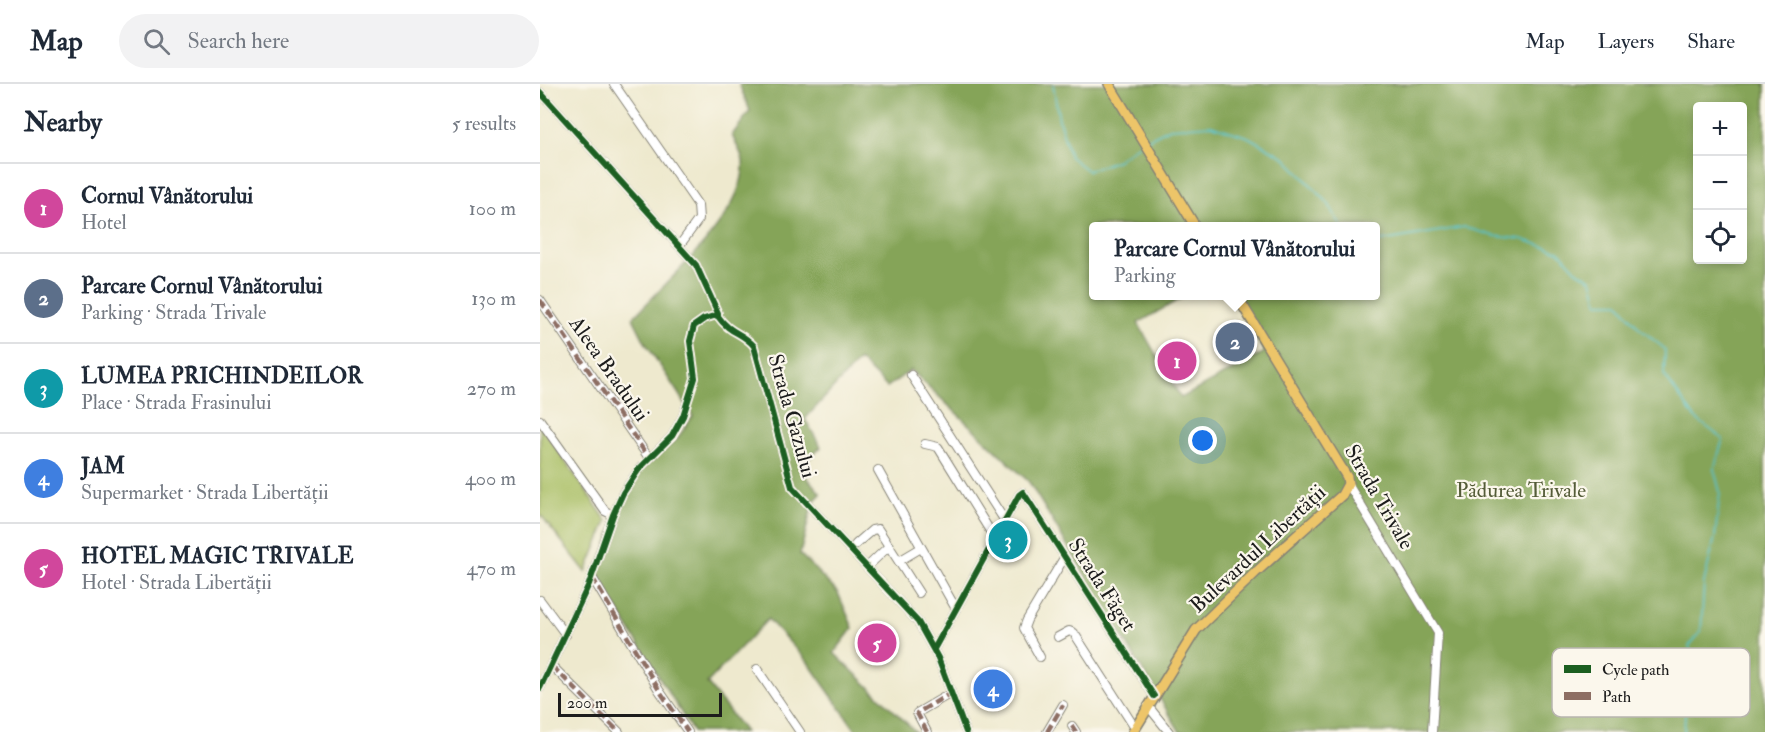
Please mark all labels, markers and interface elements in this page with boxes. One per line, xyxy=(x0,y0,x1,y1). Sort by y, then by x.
search box xyxy=(119,14,539,68)
text: Map xyxy=(30,24,83,59)
icon: search xyxy=(140,25,173,58)
text: Search here xyxy=(188,27,289,55)
text: Map xyxy=(1525,28,1565,55)
text: Layers xyxy=(1598,28,1654,55)
text: Share xyxy=(1687,28,1735,55)
map controls xyxy=(1693,102,1747,264)
button: + xyxy=(1693,102,1747,156)
text: Nearby xyxy=(24,107,102,139)
text: 5 results xyxy=(452,111,516,136)
button: − xyxy=(1693,156,1747,210)
text: Cornul Vânătorului xyxy=(81,182,253,210)
text: 1 xyxy=(40,196,47,221)
text: 100 m xyxy=(469,196,516,221)
text: Hotel xyxy=(81,210,127,235)
button: locate xyxy=(1693,210,1747,264)
popup xyxy=(1089,222,1380,300)
text: Parcare Cornul Vânătorului xyxy=(1114,235,1355,263)
text: Parking xyxy=(1114,263,1176,288)
text: Parcare Cornul Vânătorului xyxy=(81,272,323,300)
text: 2 xyxy=(38,286,49,311)
text: 130 m xyxy=(471,286,516,311)
text: Parking · Strada Trivale xyxy=(81,300,266,325)
street label: Aleea Bradului xyxy=(562,310,655,427)
pin: 2 xyxy=(1216,320,1254,364)
pin: 1 xyxy=(1158,338,1196,384)
street label: Strada Gazului xyxy=(761,351,823,481)
text: LUMEA PRICHINDEILOR xyxy=(81,362,363,390)
text: 3 xyxy=(40,376,47,401)
text: 270 m xyxy=(467,376,516,401)
text: Place · Strada Frasinului xyxy=(81,390,272,415)
your location xyxy=(1188,426,1217,455)
street label: Strada Trivale xyxy=(1338,440,1420,554)
text: JAM xyxy=(81,452,125,480)
text: 4 xyxy=(38,466,49,491)
text: 400 m xyxy=(465,466,516,491)
park label: Pădurea Trivale xyxy=(1456,477,1586,504)
street label: Bulevardul Libertății xyxy=(1184,479,1332,619)
text: Supermarket · Strada Libertății xyxy=(81,480,329,505)
pin: 3 xyxy=(988,518,1028,562)
street label: Strada Făget xyxy=(1062,533,1142,637)
text: HOTEL MAGIC TRIVALE xyxy=(81,542,354,570)
text: 5 xyxy=(39,556,48,581)
text: 470 m xyxy=(467,556,516,581)
text: Hotel · Strada Libertății xyxy=(81,570,272,595)
pin: 5 xyxy=(858,620,896,666)
legend xyxy=(1552,648,1750,717)
text: Cycle path xyxy=(1602,660,1670,681)
pin: 4 xyxy=(974,666,1012,712)
text: Path xyxy=(1602,687,1632,707)
scale bar xyxy=(558,690,722,718)
text: 200 m xyxy=(567,693,607,713)

